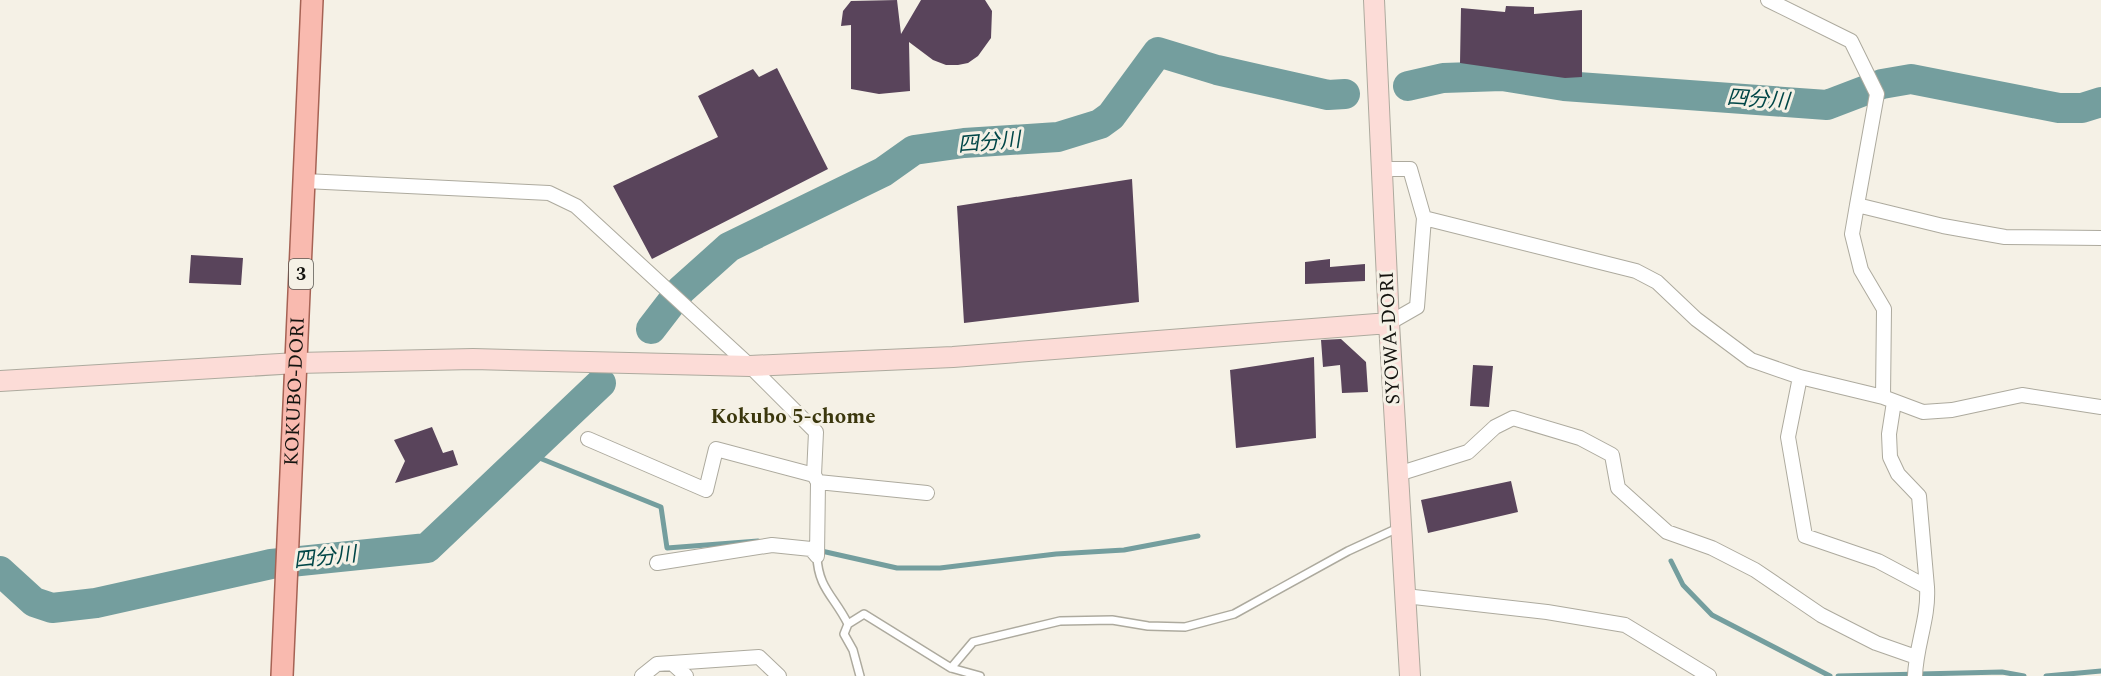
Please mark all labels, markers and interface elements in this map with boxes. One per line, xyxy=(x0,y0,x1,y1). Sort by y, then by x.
water label: 四分川 xyxy=(1725,82,1793,118)
water label: 四分川 xyxy=(956,124,1024,162)
road number: 3 xyxy=(289,259,313,289)
street label: SYOWA-DORI xyxy=(1372,271,1408,405)
street label: KOKUBO-DORI xyxy=(276,316,313,467)
district label: Kokubo 5-chome xyxy=(710,401,876,433)
water label: 四分川 xyxy=(292,539,360,577)

